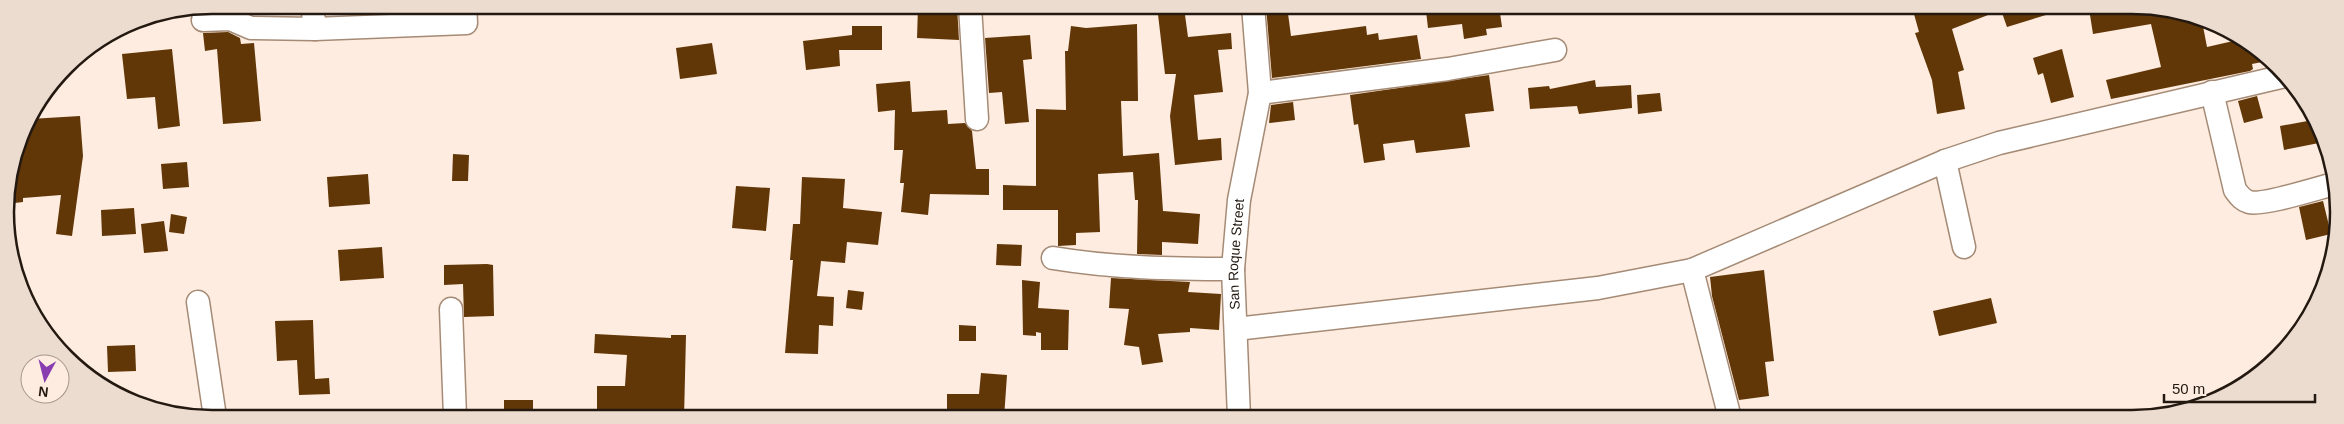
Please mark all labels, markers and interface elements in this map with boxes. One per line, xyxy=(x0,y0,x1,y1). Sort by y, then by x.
street label: San Roque Street xyxy=(1225,198,1247,310)
north arrow xyxy=(20,354,70,404)
scale bar xyxy=(2164,372,2315,404)
text: 50 m xyxy=(2172,380,2205,397)
text: N xyxy=(37,383,49,400)

